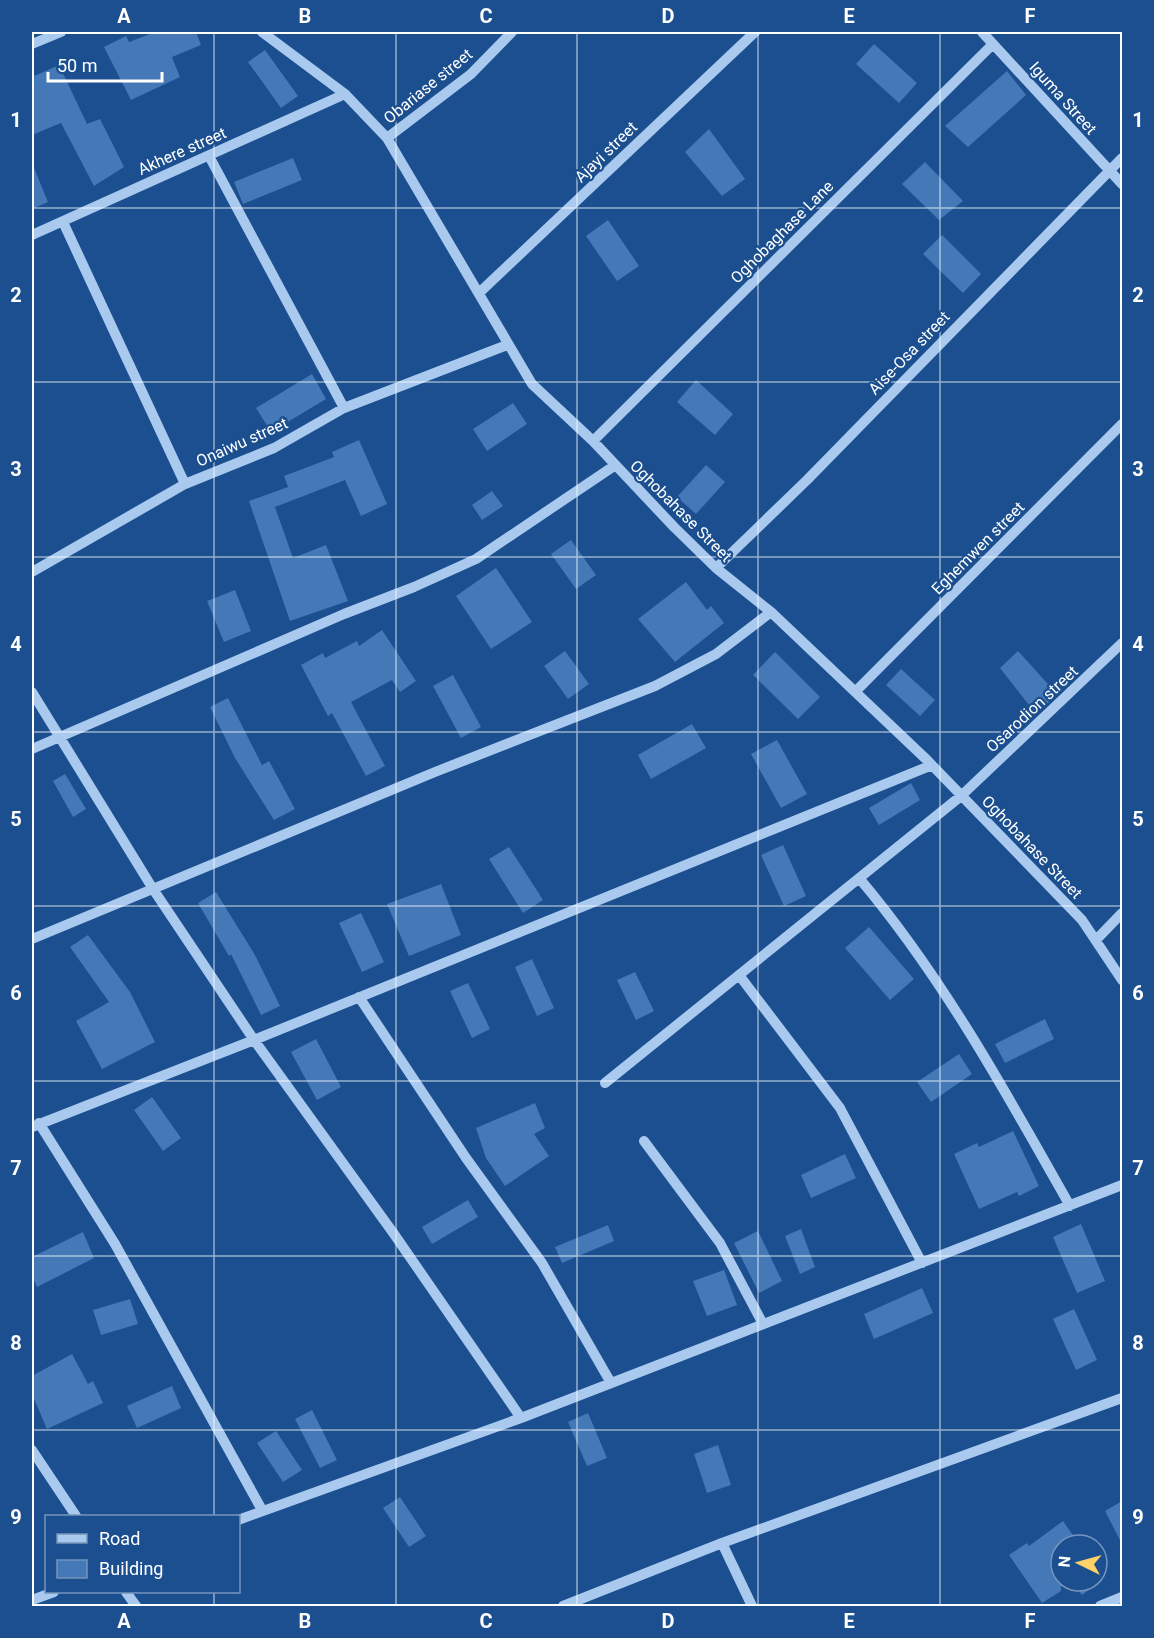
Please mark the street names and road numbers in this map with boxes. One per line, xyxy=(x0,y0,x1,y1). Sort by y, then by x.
street label: Obariase street xyxy=(380,45,476,127)
street label: Iguma Street xyxy=(1025,58,1101,138)
street label: Ajayi street xyxy=(571,118,641,186)
street label: Akhere street xyxy=(135,123,229,179)
street label: Oghobaghase Lane xyxy=(727,177,837,287)
street label: Aise-Osa street xyxy=(865,307,953,399)
street label: Onaiwu street xyxy=(193,413,291,471)
street label: Oghobahase Street xyxy=(626,456,736,566)
street label: Eghemwen street xyxy=(928,498,1028,598)
street label: Osarodion street xyxy=(982,662,1082,756)
street label: Oghobahase Street xyxy=(978,791,1086,903)

